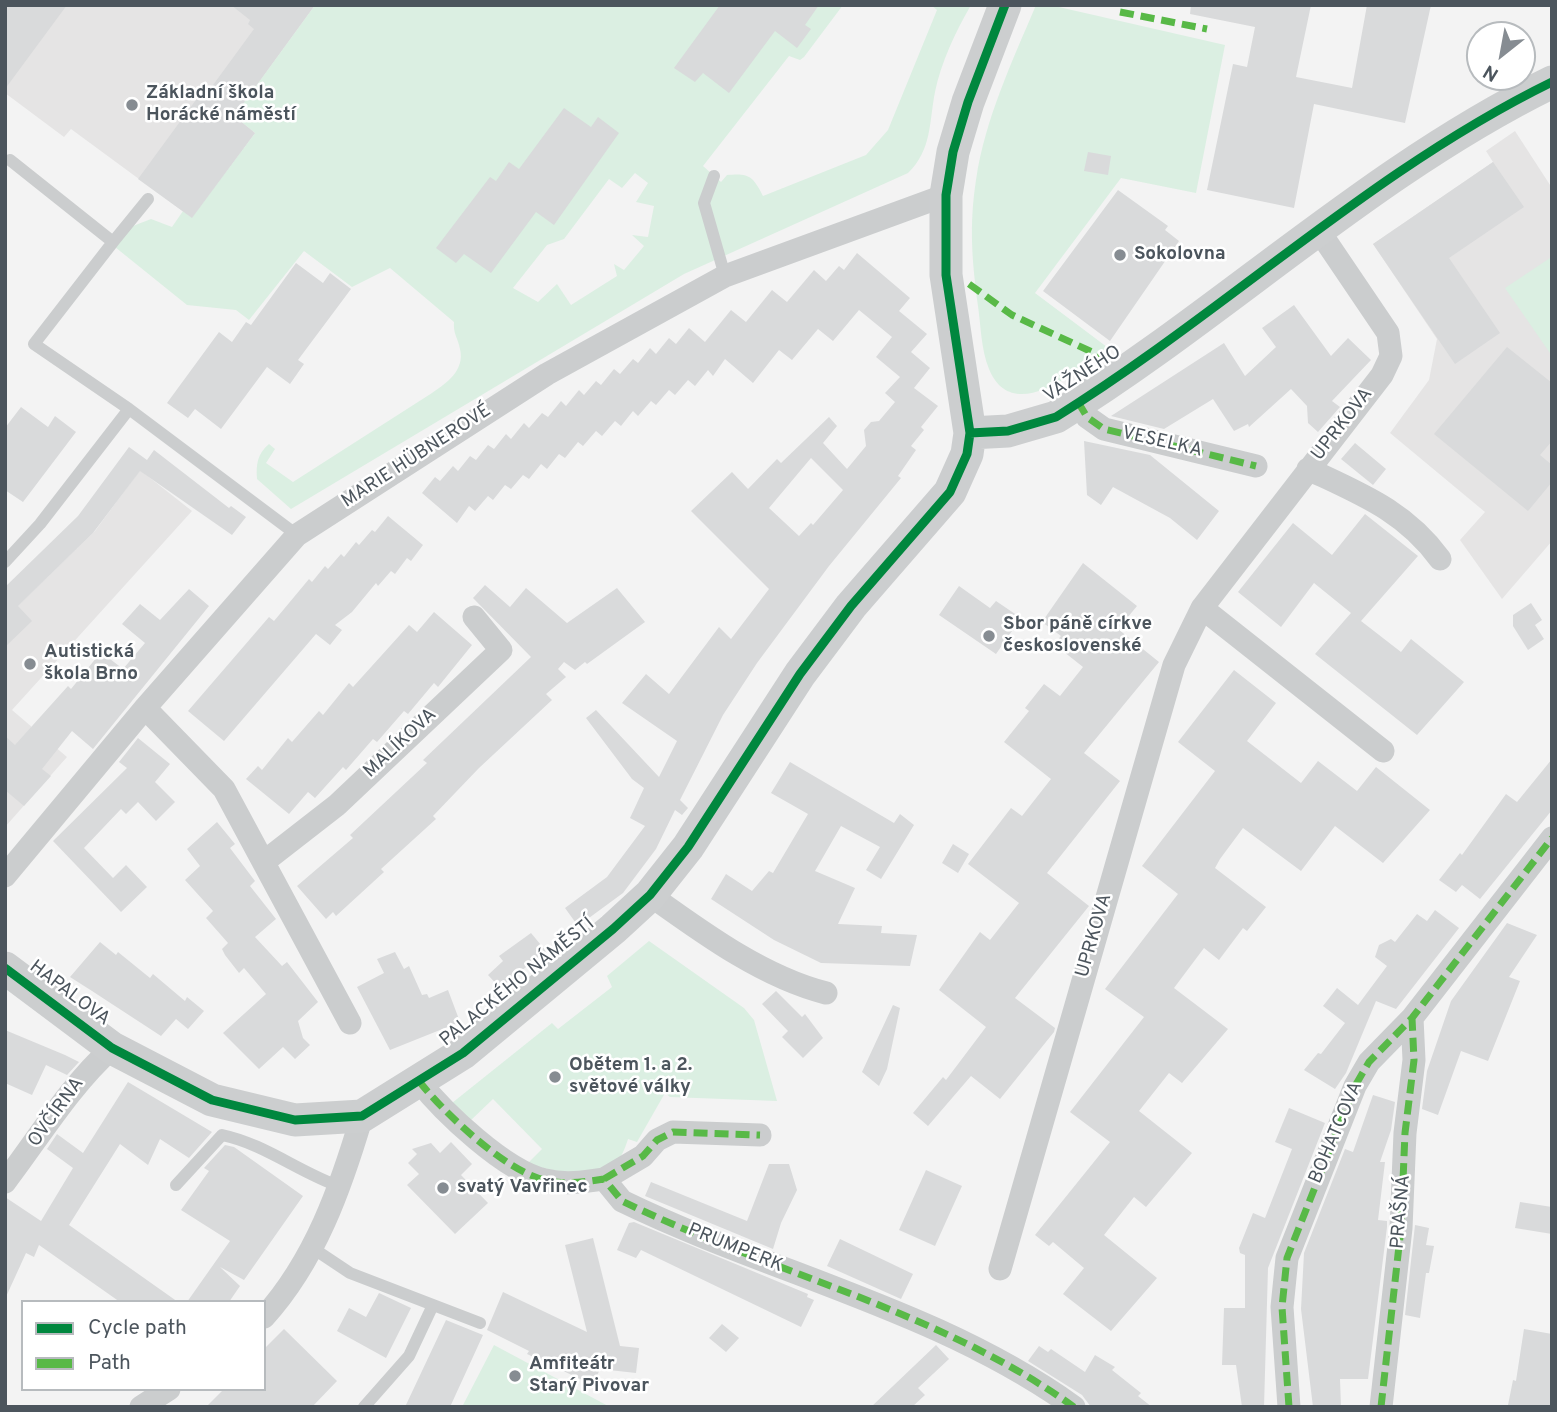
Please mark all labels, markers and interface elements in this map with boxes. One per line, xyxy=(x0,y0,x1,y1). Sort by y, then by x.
north arrow xyxy=(1466,21,1536,91)
text: N xyxy=(1479,58,1503,86)
place label: Základní škola Horácké náměstí xyxy=(146,83,296,127)
marker: Základní škola Horácké náměstí xyxy=(124,97,140,113)
place label: Sokolovna xyxy=(1134,244,1226,266)
marker: Sokolovna xyxy=(1112,247,1128,263)
street label: VÁŽNÉHO xyxy=(1040,342,1126,408)
street label: UPRKOVA xyxy=(1308,384,1378,466)
street label: MARIE HÜBNEROVÉ xyxy=(338,400,496,514)
street label: VESELKA xyxy=(1120,423,1204,463)
place label: Sbor páně církve československé xyxy=(1003,614,1152,658)
marker: Sbor páně církve československé xyxy=(981,628,997,644)
place label: Autistická škola Brno xyxy=(44,642,138,686)
marker: Autistická škola Brno xyxy=(22,656,38,672)
street label: MALÍKOVA xyxy=(360,704,442,784)
street label: UPRKOVA xyxy=(1072,892,1118,980)
street label: PALACKÉHO NÁMĚSTÍ xyxy=(436,914,600,1052)
street label: HAPALOVA xyxy=(24,956,114,1032)
place label: Obětem 1. a 2. světové války xyxy=(569,1055,692,1099)
marker: Obětem 1. a 2. světové války xyxy=(547,1069,563,1085)
street label: OVČÍRNA xyxy=(24,1074,90,1152)
street label: BOHATCOVA xyxy=(1305,1079,1369,1187)
street label: PRAŠNÁ xyxy=(1387,1174,1417,1250)
place label: svatý Vavřinec xyxy=(457,1177,588,1199)
marker: svatý Vavřinec xyxy=(435,1180,451,1196)
street label: PRUMPERK xyxy=(684,1219,786,1279)
legend xyxy=(21,1300,266,1391)
text: Cycle path xyxy=(88,1315,187,1342)
text: Path xyxy=(88,1350,131,1377)
place label: Amfiteátr Starý Pivovar xyxy=(529,1354,649,1398)
marker: Amfiteátr Starý Pivovar xyxy=(507,1368,523,1384)

